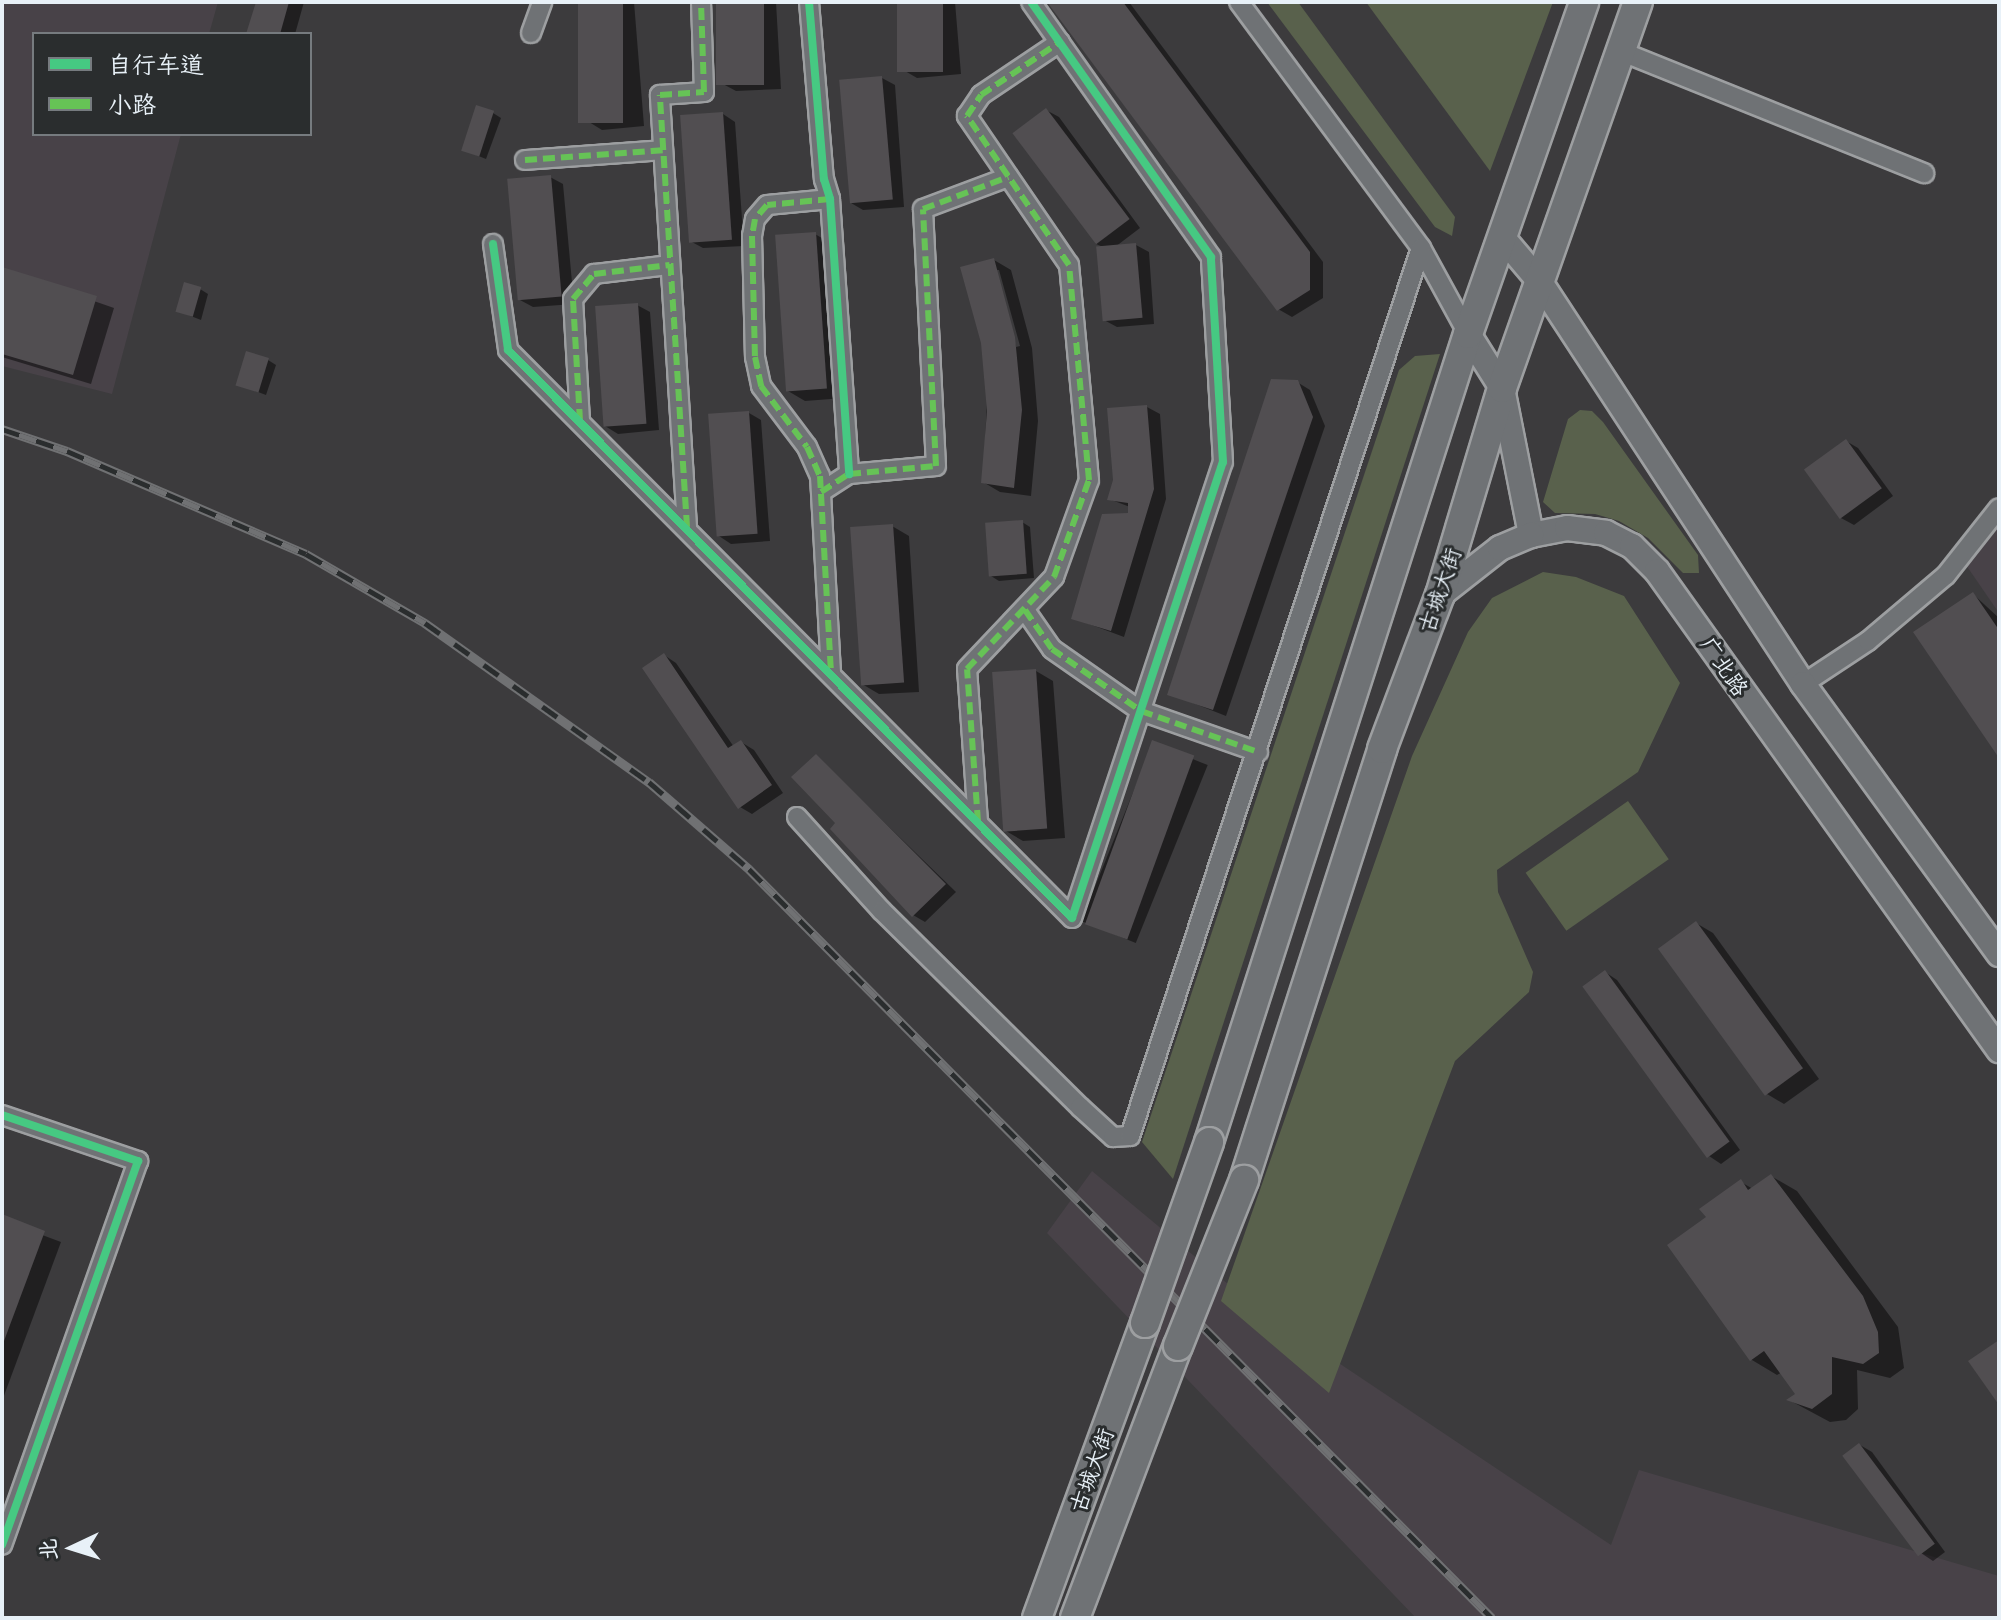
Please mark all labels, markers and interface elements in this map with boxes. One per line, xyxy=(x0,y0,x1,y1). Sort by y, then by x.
legend xyxy=(32,32,312,136)
text: 自行车道 xyxy=(108,48,204,79)
text: 小路 xyxy=(108,88,156,119)
street label: 古城大街 xyxy=(1412,544,1466,636)
street label: 广北路 xyxy=(1696,631,1754,701)
street label: 古城大街 xyxy=(1064,1424,1118,1516)
north arrow xyxy=(32,1508,112,1588)
text: 北 xyxy=(32,1538,63,1562)

